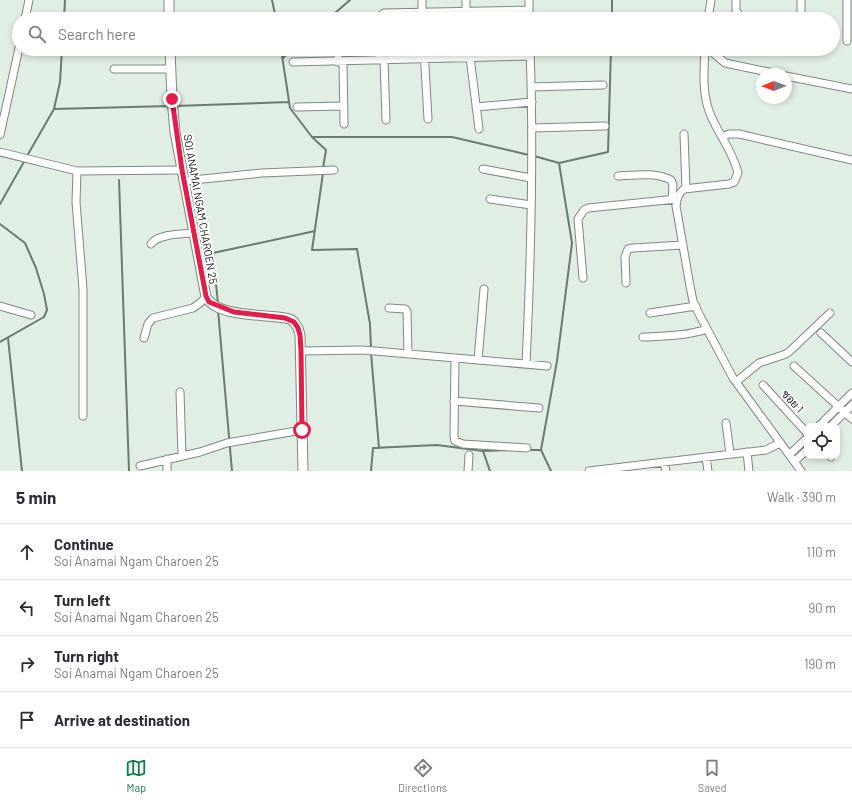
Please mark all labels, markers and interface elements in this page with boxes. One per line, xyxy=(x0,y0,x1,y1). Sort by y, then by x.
search box xyxy=(12,12,840,56)
icon: search xyxy=(26,23,48,45)
text: Search here xyxy=(58,25,136,43)
north arrow xyxy=(756,68,792,104)
route end xyxy=(163,90,181,108)
street label: SOI ANAMAI NGAM CHAROEN 25 xyxy=(181,133,221,285)
street label: ซอย 1 xyxy=(780,387,806,415)
route start xyxy=(293,421,311,439)
map controls xyxy=(804,423,840,459)
button: locate xyxy=(804,423,840,459)
text: 5 min xyxy=(16,487,56,507)
text: Walk · 390 m xyxy=(767,489,836,505)
text: Continue xyxy=(54,535,114,553)
icon: ahead xyxy=(16,541,38,563)
text: 110 m xyxy=(806,544,836,560)
text: Soi Anamai Ngam Charoen 25 xyxy=(54,553,219,569)
text: Turn left xyxy=(54,591,110,609)
icon: left xyxy=(16,597,38,619)
text: 90 m xyxy=(809,600,836,616)
text: Soi Anamai Ngam Charoen 25 xyxy=(54,609,219,625)
text: Turn right xyxy=(54,647,119,665)
icon: right xyxy=(16,653,38,675)
text: 190 m xyxy=(804,656,836,672)
text: Soi Anamai Ngam Charoen 25 xyxy=(54,665,219,681)
icon: arrive xyxy=(16,709,38,731)
text: Arrive at destination xyxy=(54,711,190,729)
tab: Map xyxy=(125,757,147,794)
tab: Directions xyxy=(398,757,447,794)
tab: Saved xyxy=(698,757,727,794)

